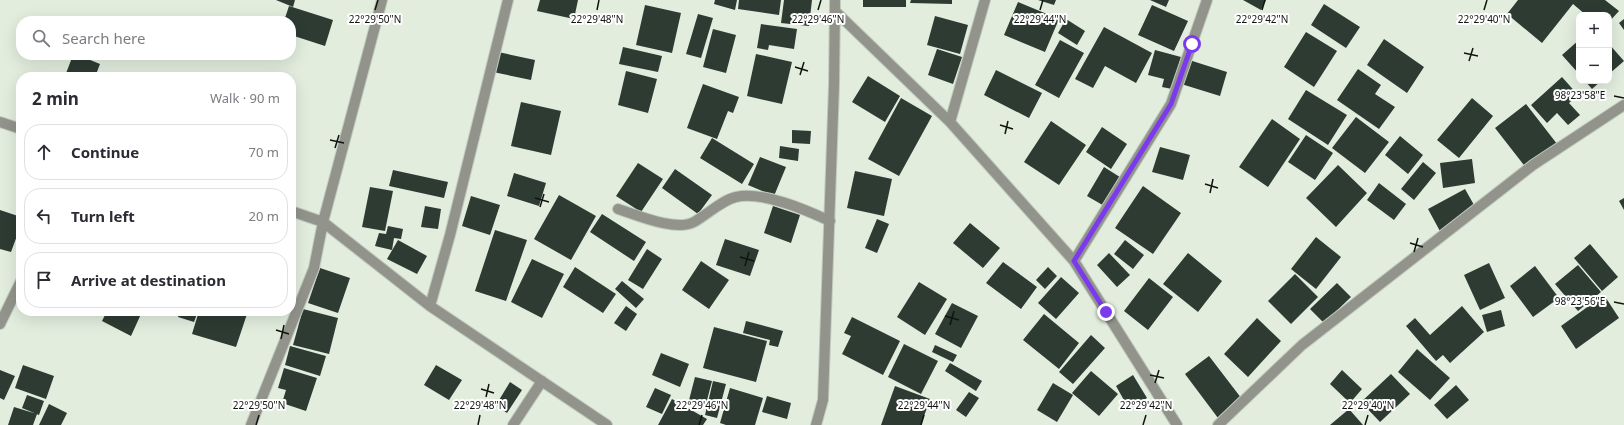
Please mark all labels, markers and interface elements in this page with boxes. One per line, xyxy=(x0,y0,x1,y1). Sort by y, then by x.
text: 22°29'50"N xyxy=(349,12,401,26)
text: 22°29'48"N xyxy=(571,12,623,26)
text: 22°29'46"N xyxy=(792,12,844,26)
text: 22°29'44"N xyxy=(1014,12,1066,26)
text: 22°29'42"N xyxy=(1236,12,1288,26)
text: 22°29'40"N xyxy=(1458,12,1510,26)
map controls xyxy=(1576,12,1612,84)
button: + xyxy=(1576,12,1612,48)
search box xyxy=(16,16,296,60)
icon: search xyxy=(30,27,52,49)
text: Search here xyxy=(62,28,145,48)
route start xyxy=(1183,35,1201,53)
button: − xyxy=(1576,48,1612,84)
text: 2 min xyxy=(32,87,79,110)
text: 98°23'58"E xyxy=(1555,88,1605,102)
text: Walk · 90 m xyxy=(210,89,280,107)
icon: ahead xyxy=(33,141,55,163)
text: Continue xyxy=(71,142,139,162)
text: 70 m xyxy=(249,143,279,161)
icon: left xyxy=(33,205,55,227)
text: Turn left xyxy=(71,206,135,226)
text: 20 m xyxy=(249,207,279,225)
icon: arrive xyxy=(33,269,55,291)
text: Arrive at destination xyxy=(71,270,226,290)
text: 98°23'56"E xyxy=(1555,294,1605,308)
route end xyxy=(1097,303,1115,321)
text: 22°29'50"N xyxy=(233,398,285,412)
text: 22°29'48"N xyxy=(454,398,506,412)
text: 22°29'46"N xyxy=(676,398,728,412)
text: 22°29'44"N xyxy=(898,398,950,412)
text: 22°29'42"N xyxy=(1120,398,1172,412)
text: 22°29'40"N xyxy=(1342,398,1394,412)

